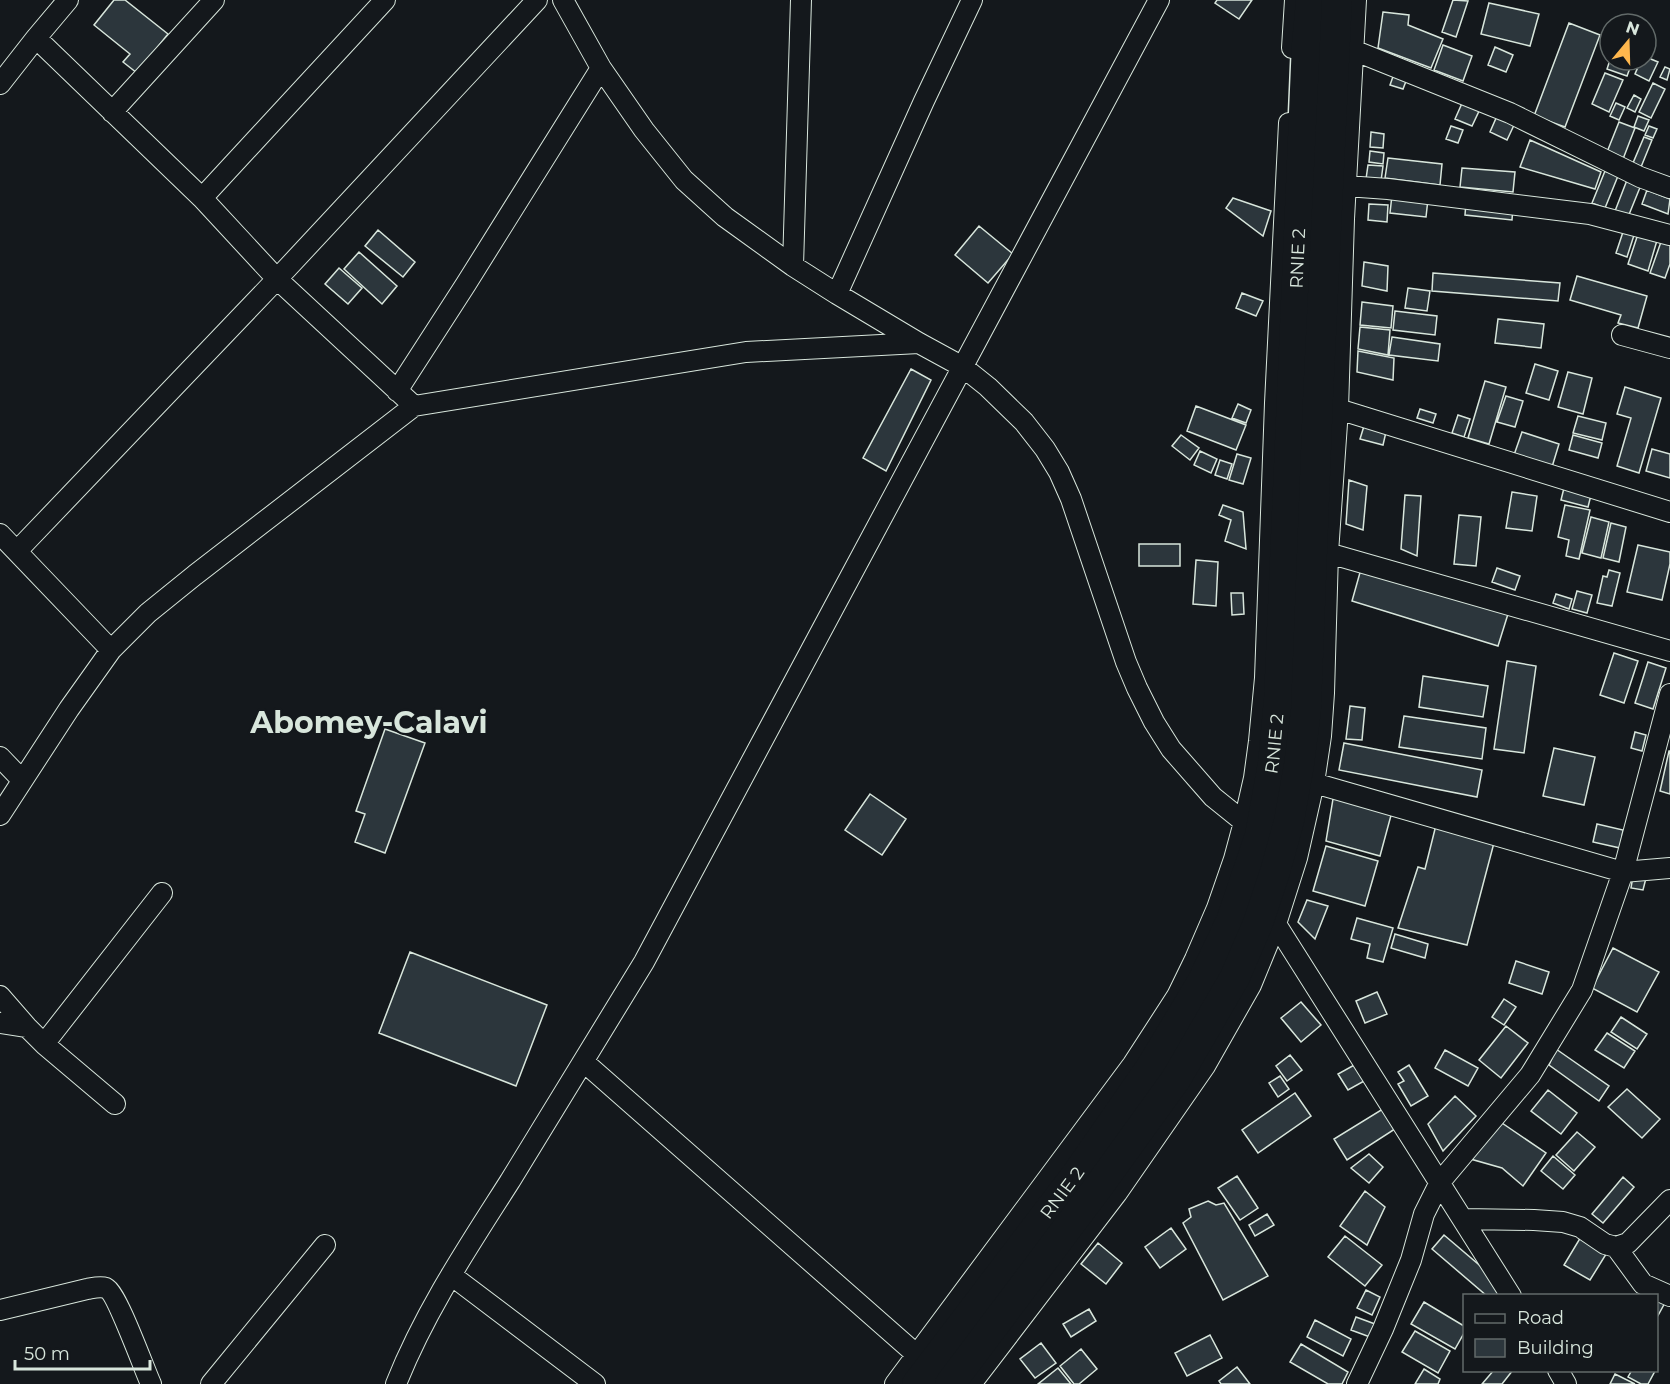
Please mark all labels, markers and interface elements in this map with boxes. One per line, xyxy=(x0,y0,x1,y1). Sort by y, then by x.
north arrow xyxy=(1598,12,1658,72)
text: N xyxy=(1624,17,1642,39)
street label: RNIE 2 xyxy=(1286,228,1310,289)
district label: Abomey-Calavi xyxy=(249,704,488,741)
street label: RNIE 2 xyxy=(1260,713,1288,776)
street label: RNIE 2 xyxy=(1035,1163,1089,1224)
legend xyxy=(1463,1294,1658,1372)
text: Road xyxy=(1517,1307,1564,1329)
scale bar xyxy=(15,1333,150,1371)
text: Building xyxy=(1517,1337,1594,1359)
text: 50 m xyxy=(24,1343,70,1365)

